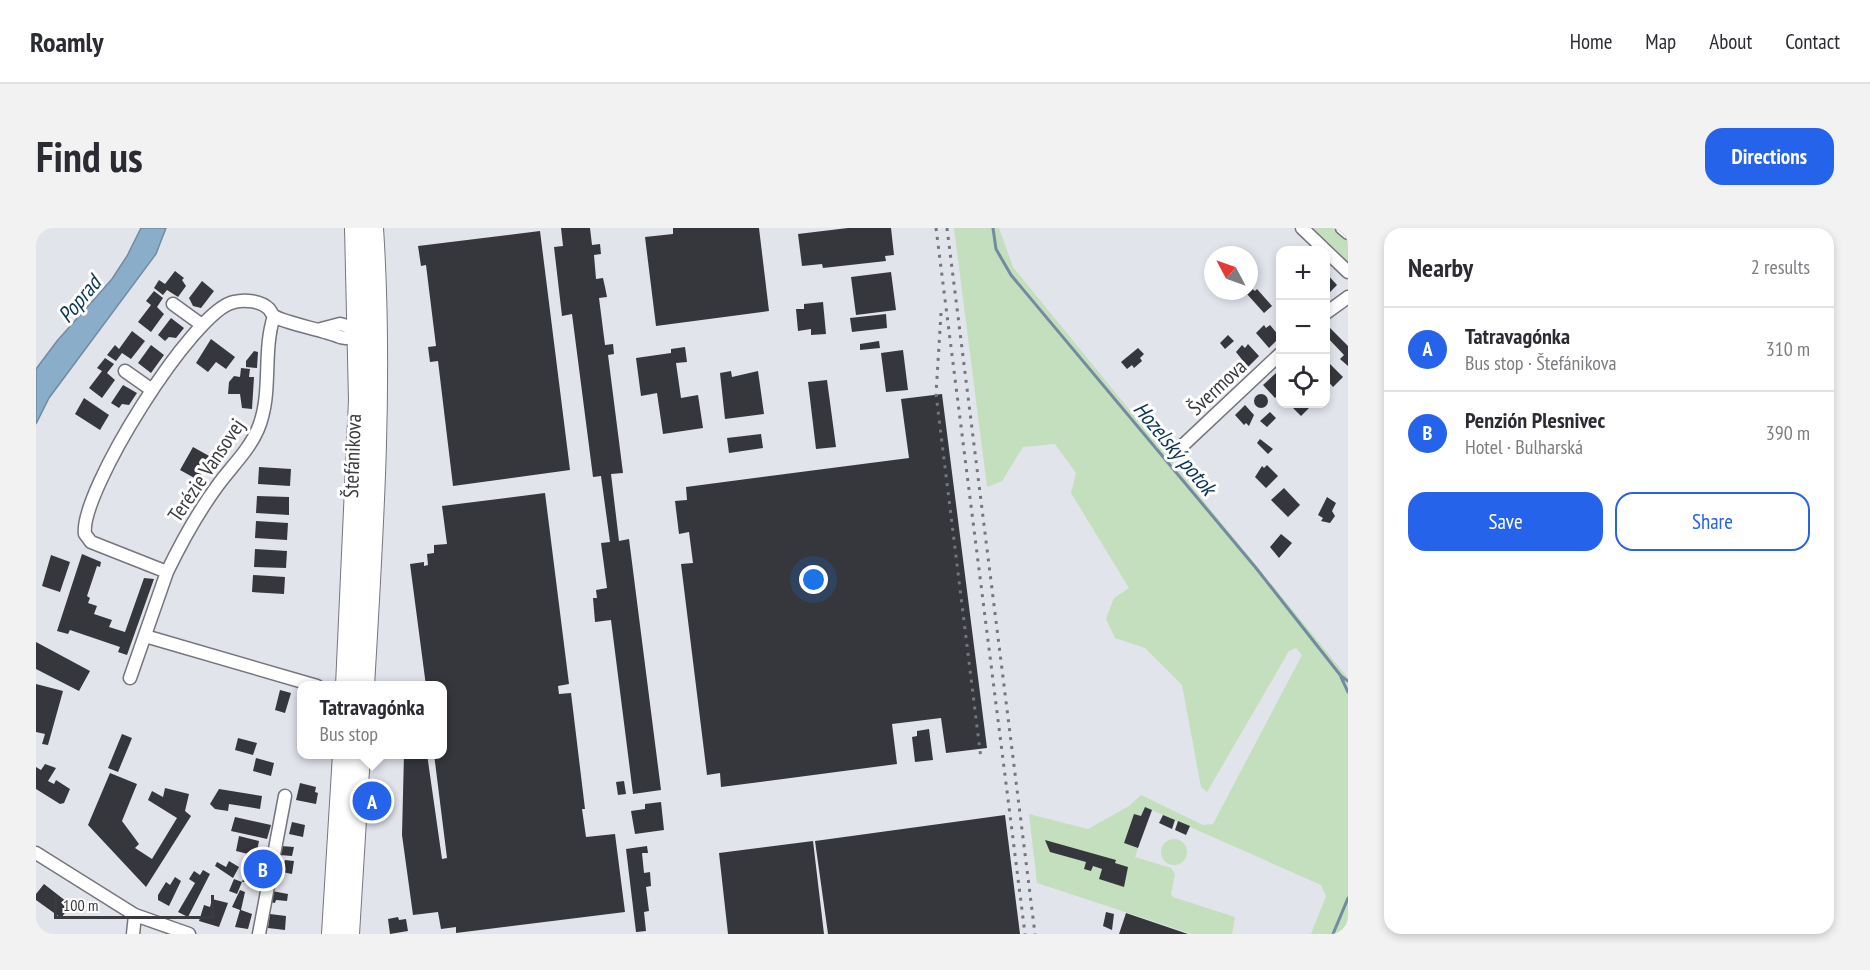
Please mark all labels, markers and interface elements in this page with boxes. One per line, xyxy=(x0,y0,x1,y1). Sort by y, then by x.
text: Roamly xyxy=(30,23,104,60)
text: Home xyxy=(1570,28,1612,55)
text: Map xyxy=(1645,28,1676,55)
text: About xyxy=(1709,28,1752,55)
text: Contact xyxy=(1785,28,1840,55)
button: Directions xyxy=(1705,128,1834,185)
text: Find us xyxy=(36,129,143,184)
north arrow xyxy=(1204,246,1258,300)
map controls xyxy=(1276,246,1330,408)
button: + xyxy=(1276,246,1330,300)
text: Nearby xyxy=(1408,251,1473,284)
text: 2 results xyxy=(1751,254,1810,280)
water label: Poprad xyxy=(51,267,109,328)
button: − xyxy=(1276,300,1330,354)
text: Tatravagónka xyxy=(1465,322,1570,350)
text: A xyxy=(1422,336,1433,362)
text: 310 m xyxy=(1766,336,1810,362)
text: Bus stop · Štefánikova xyxy=(1465,350,1616,376)
street label: Švermova xyxy=(1182,353,1252,421)
button: locate xyxy=(1276,354,1330,408)
water label: Hozelský potok xyxy=(1128,395,1224,503)
text: Penzión Plesnivec xyxy=(1465,406,1605,434)
street label: Terézie Vansovej xyxy=(162,413,250,527)
street label: Štefánikova xyxy=(337,413,367,499)
text: B xyxy=(1423,420,1432,446)
text: 390 m xyxy=(1766,420,1810,446)
text: Hotel · Bulharská xyxy=(1465,434,1583,460)
button: Save xyxy=(1408,492,1603,551)
button: Share xyxy=(1615,492,1810,551)
your location xyxy=(799,565,828,594)
popup xyxy=(297,681,447,759)
text: Tatravagónka xyxy=(320,693,424,721)
text: Bus stop xyxy=(320,721,378,747)
pin: A xyxy=(352,778,392,824)
pin: B xyxy=(244,846,282,892)
scale bar xyxy=(54,892,214,920)
text: 100 m xyxy=(63,895,98,915)

